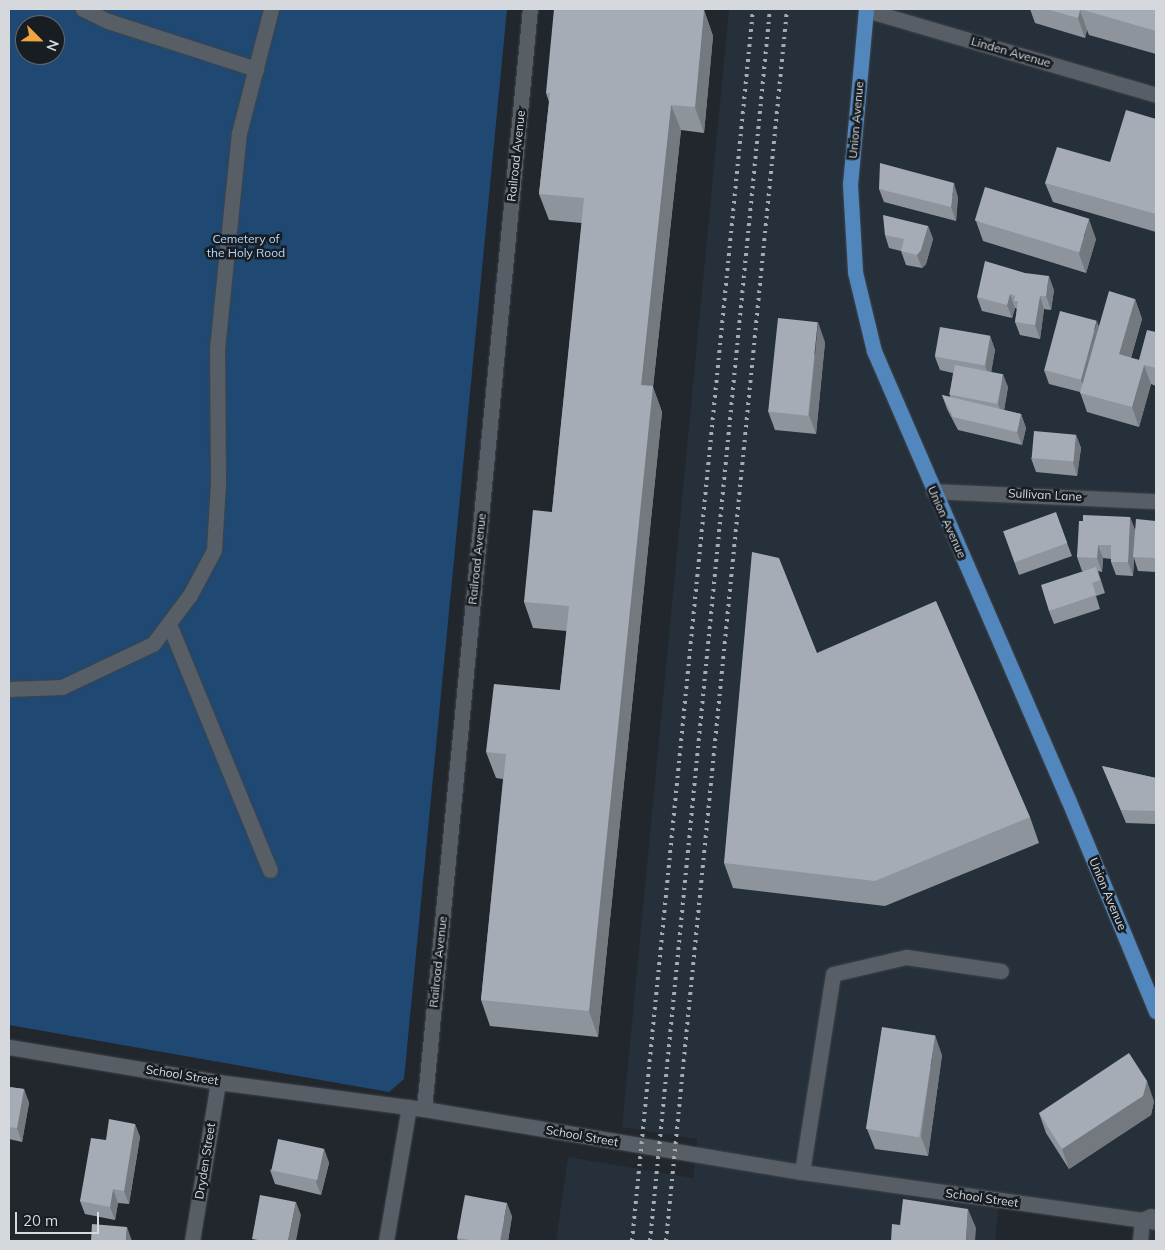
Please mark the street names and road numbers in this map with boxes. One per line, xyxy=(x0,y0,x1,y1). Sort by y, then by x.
street label: Linden Avenue xyxy=(970,34,1052,70)
street label: Union Avenue xyxy=(845,81,867,159)
street label: Railroad Avenue xyxy=(504,110,528,202)
street label: Union Avenue xyxy=(925,484,969,560)
street label: Sullivan Lane xyxy=(1008,486,1082,504)
street label: Railroad Avenue xyxy=(465,513,489,605)
street label: Union Avenue xyxy=(1086,856,1130,932)
street label: Railroad Avenue xyxy=(426,916,450,1008)
street label: School Street xyxy=(145,1062,219,1088)
street label: Dryden Street xyxy=(192,1122,218,1200)
street label: School Street xyxy=(545,1123,619,1149)
street label: School Street xyxy=(945,1186,1019,1210)

